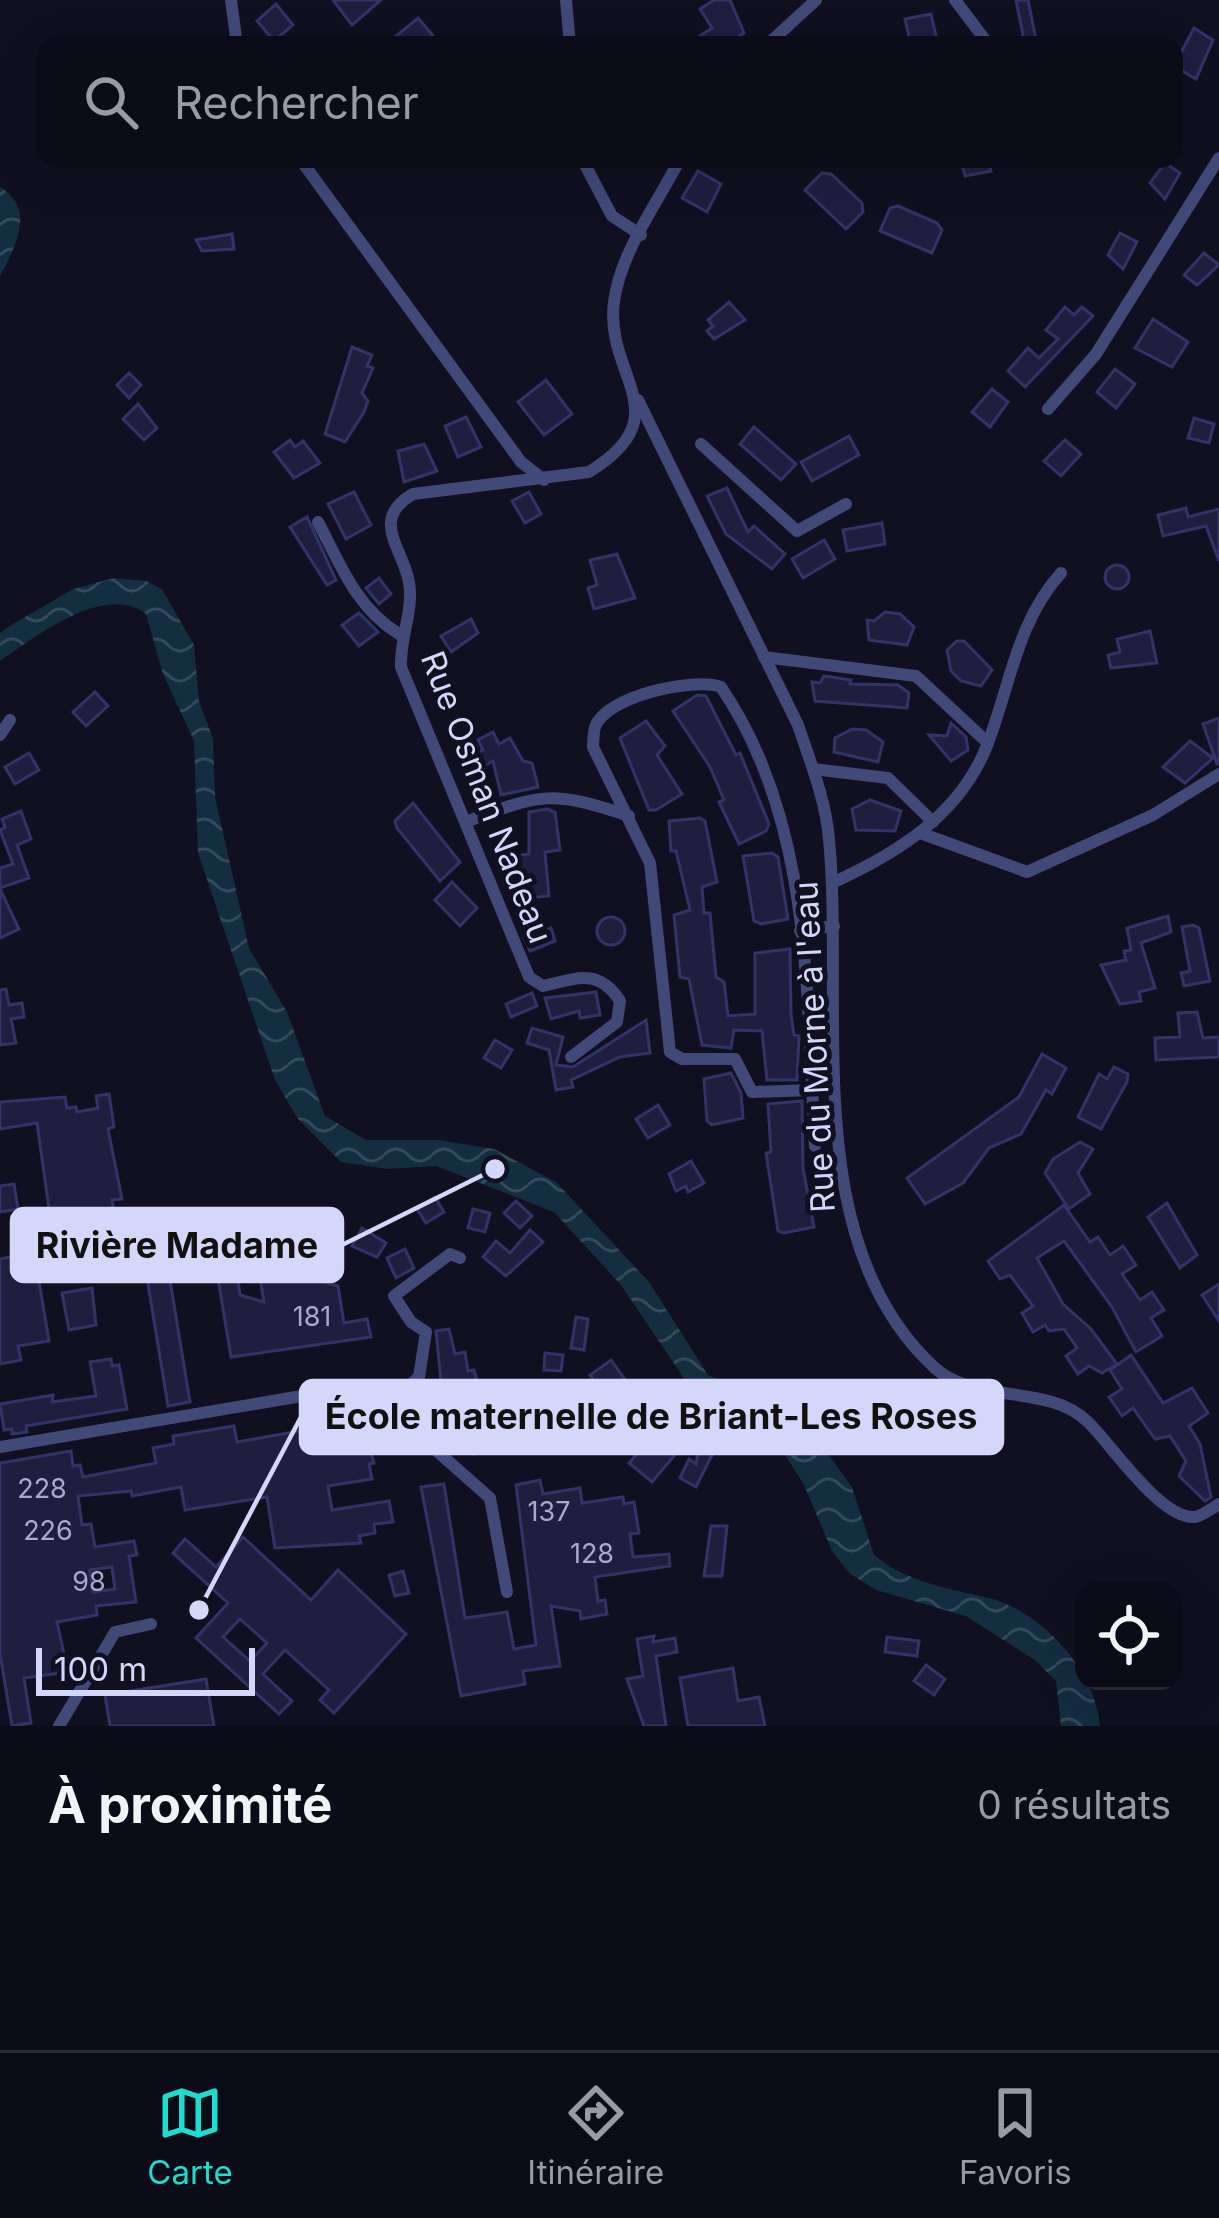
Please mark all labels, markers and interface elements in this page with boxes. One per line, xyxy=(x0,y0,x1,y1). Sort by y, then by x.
search box xyxy=(36,36,1183,168)
icon: search xyxy=(78,69,144,135)
text: Rechercher xyxy=(174,75,419,130)
street label: Rue Osman Nadeau xyxy=(413,645,561,949)
street label: Rue du Morne à l'eau xyxy=(785,880,843,1214)
callout: Rivière Madame xyxy=(12,1209,342,1281)
text: Rivière Madame xyxy=(36,1223,318,1267)
house number: 181 xyxy=(293,1300,331,1333)
callout: École maternelle de Briant-Les Roses xyxy=(301,1381,1002,1453)
text: École maternelle de Briant-Les Roses xyxy=(325,1394,977,1438)
house number: 228 xyxy=(17,1472,67,1505)
house number: 137 xyxy=(528,1495,570,1528)
house number: 226 xyxy=(23,1514,73,1547)
house number: 128 xyxy=(570,1537,614,1570)
house number: 98 xyxy=(72,1565,106,1598)
map controls xyxy=(1075,1582,1183,1690)
button: locate xyxy=(1075,1582,1183,1690)
scale bar xyxy=(36,1642,255,1695)
text: 100 m xyxy=(54,1649,147,1689)
text: À proximité xyxy=(48,1774,332,1835)
text: 0 résultats xyxy=(977,1781,1171,1828)
tab: Carte xyxy=(147,2080,233,2192)
tab: Itinéraire xyxy=(527,2080,664,2192)
tab: Favoris xyxy=(959,2080,1072,2192)

